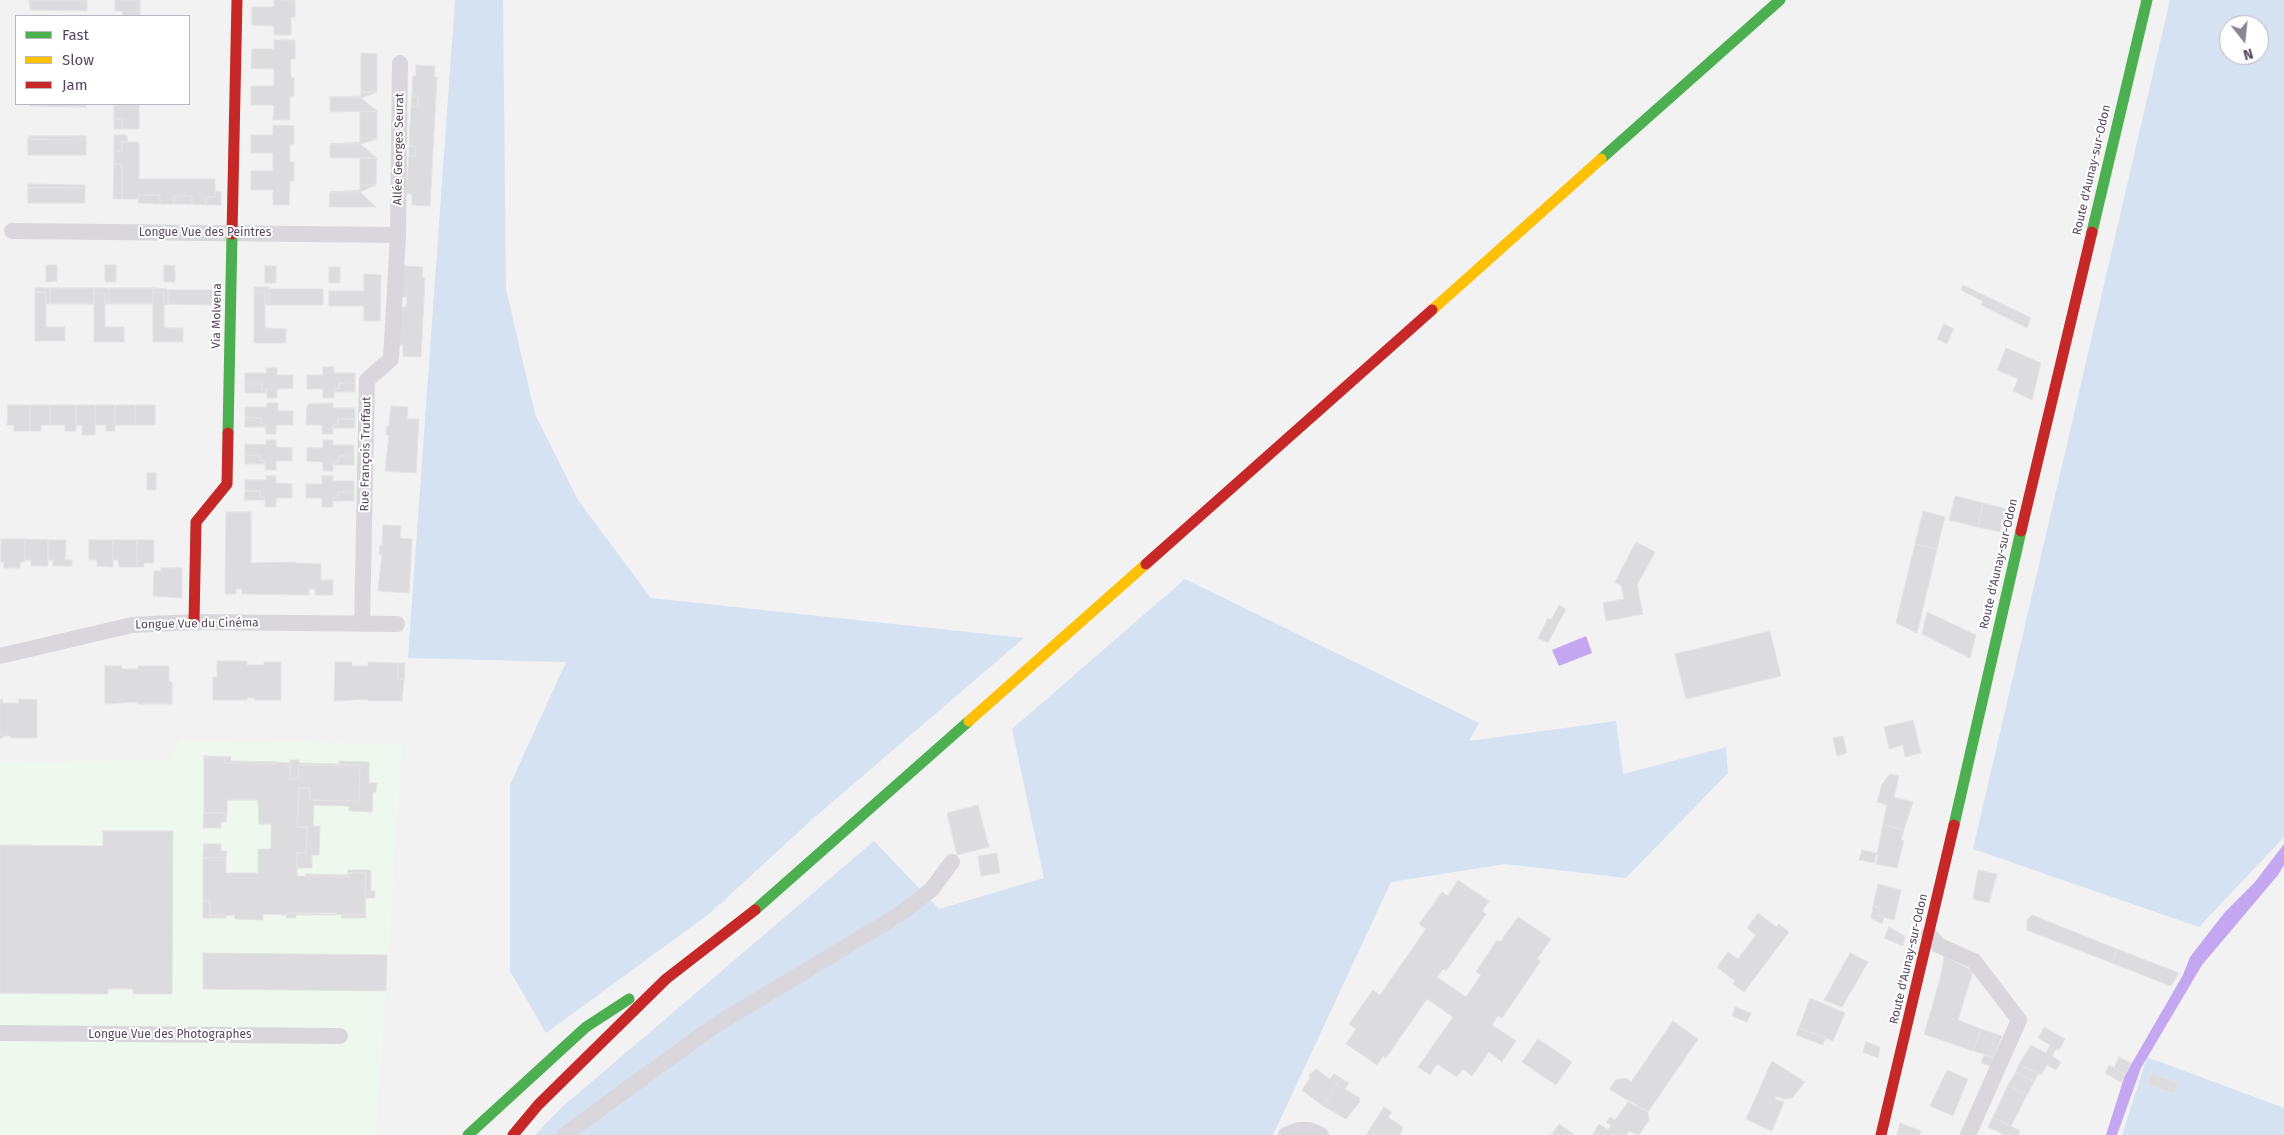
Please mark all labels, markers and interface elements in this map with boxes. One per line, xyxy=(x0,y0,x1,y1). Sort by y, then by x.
legend xyxy=(15,15,190,105)
north arrow xyxy=(2219,15,2269,65)
text: Fast xyxy=(62,26,89,44)
text: N xyxy=(2241,44,2255,63)
text: Slow xyxy=(62,51,94,69)
text: Jam xyxy=(62,76,88,94)
street label: Allée Georges Seurat xyxy=(391,93,407,205)
street label: Route d'Aunay-sur-Odon xyxy=(2070,103,2114,237)
street label: Longue Vue des Peintres xyxy=(139,226,271,240)
street label: Via Molvena xyxy=(209,283,225,349)
street label: Rue François Truffaut xyxy=(358,396,374,512)
street label: Route d'Aunay-sur-Odon xyxy=(1977,497,2021,631)
street label: Longue Vue du Cinéma xyxy=(135,616,259,632)
street label: Route d'Aunay-sur-Odon xyxy=(1887,892,1931,1026)
street label: Longue Vue des Photographes xyxy=(88,1028,252,1042)

